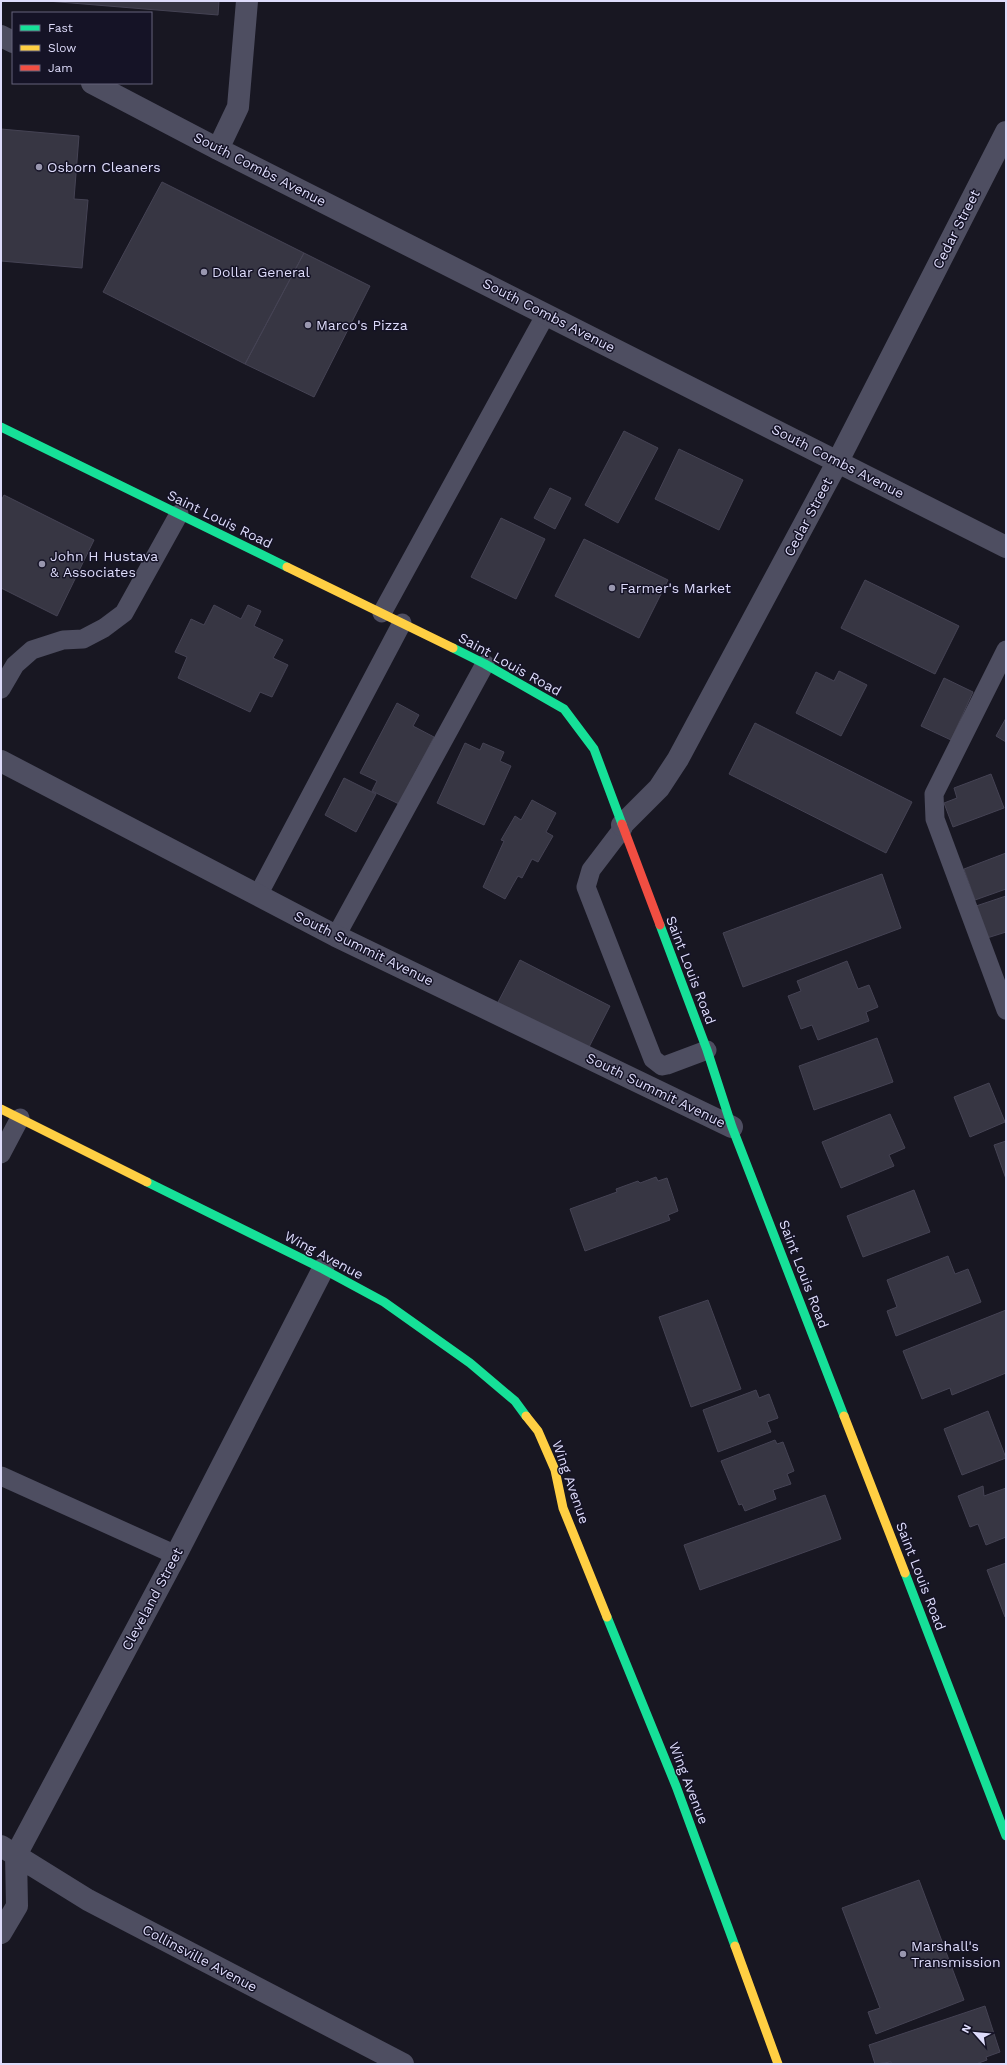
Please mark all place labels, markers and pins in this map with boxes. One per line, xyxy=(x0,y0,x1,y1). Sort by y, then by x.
place label: Osborn Cleaners xyxy=(47,159,161,175)
marker: Osborn Cleaners xyxy=(34,162,44,172)
place label: Dollar General xyxy=(212,264,311,280)
marker: Dollar General xyxy=(199,267,209,277)
place label: Marco's Pizza xyxy=(316,317,408,333)
marker: Marco's Pizza xyxy=(303,320,313,330)
place label: John H Hustava & Associates xyxy=(50,548,158,580)
marker: John H Hustava & Associates xyxy=(37,559,47,569)
place label: Farmer's Market xyxy=(620,580,731,596)
marker: Farmer's Market xyxy=(607,583,617,593)
place label: Marshall's Transmission xyxy=(911,1938,1001,1970)
marker: Marshall's Transmission xyxy=(898,1949,908,1959)

